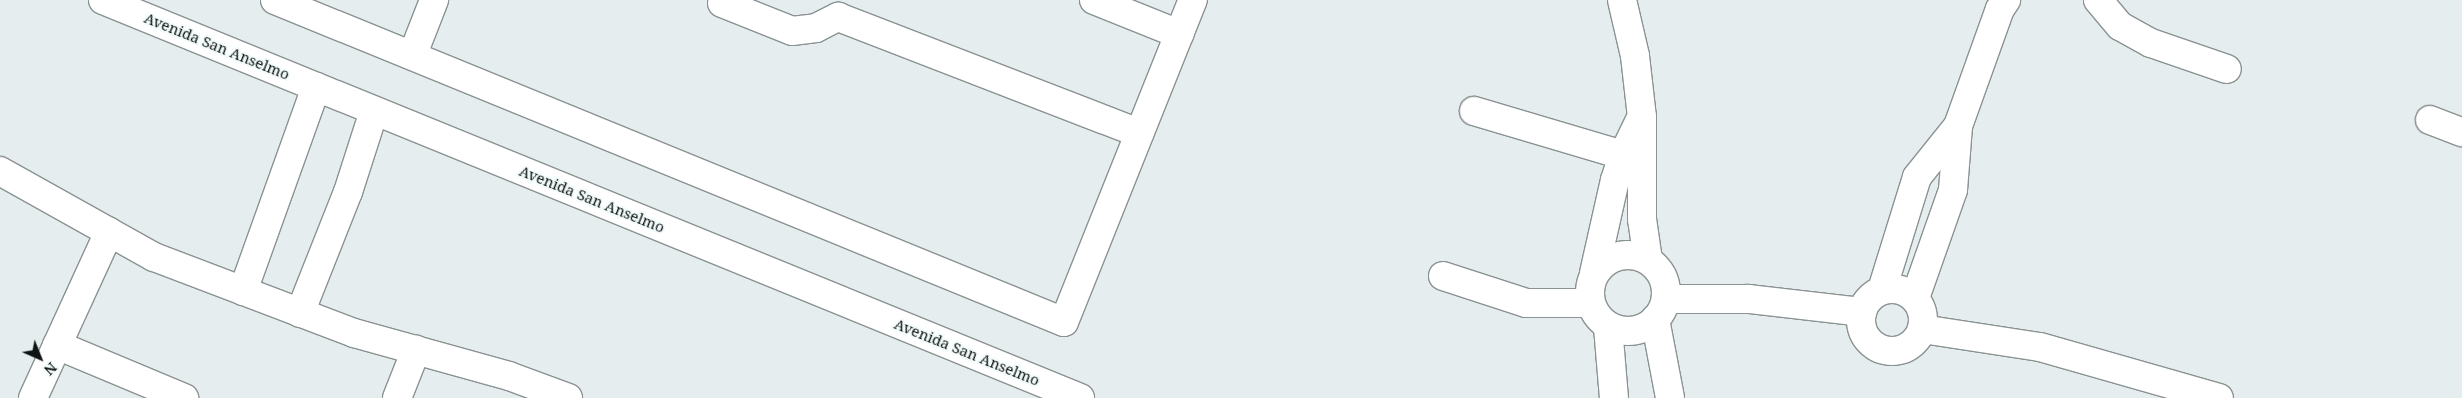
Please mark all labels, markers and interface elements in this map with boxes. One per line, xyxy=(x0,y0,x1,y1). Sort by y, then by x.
street label: Avenida San Anselmo xyxy=(142,9,292,83)
street label: Avenida San Anselmo xyxy=(517,162,667,236)
street label: Avenida San Anselmo xyxy=(892,315,1042,389)
north arrow xyxy=(15,333,65,383)
text: N xyxy=(40,358,61,380)

